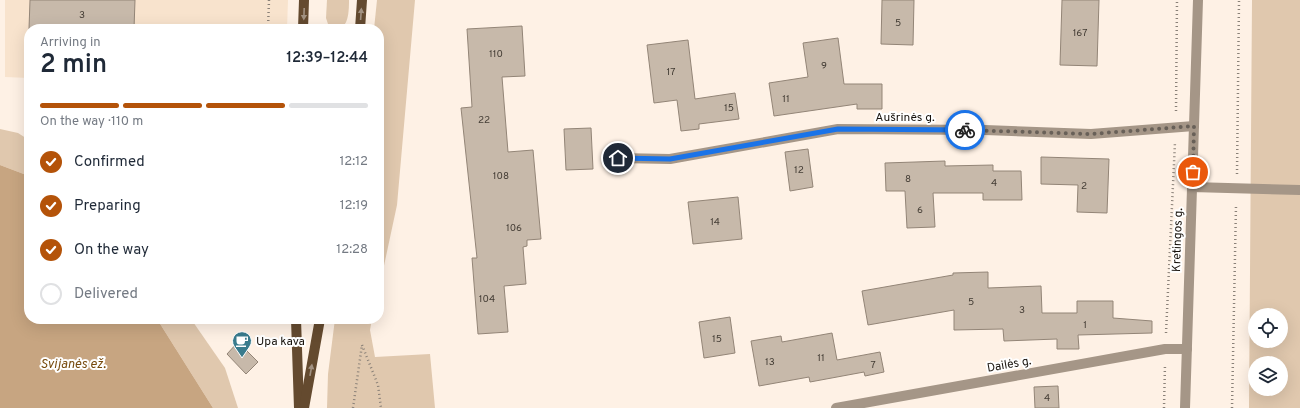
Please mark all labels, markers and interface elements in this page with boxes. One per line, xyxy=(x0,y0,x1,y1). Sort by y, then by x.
one-way arrow xyxy=(300,8,307,21)
one-way arrow xyxy=(358,8,365,21)
house number: 3 xyxy=(79,9,85,22)
house number: 5 xyxy=(895,17,901,30)
house number: 167 xyxy=(1073,27,1087,40)
text: Arriving in xyxy=(40,35,101,51)
house number: 110 xyxy=(489,48,503,61)
text: 2 min xyxy=(40,49,107,82)
text: 12:39–12:44 xyxy=(286,49,368,68)
house number: 9 xyxy=(821,60,827,73)
house number: 17 xyxy=(667,66,675,79)
house number: 11 xyxy=(782,93,790,106)
house number: 15 xyxy=(724,102,734,115)
street label: Aušrinės g. xyxy=(875,110,935,126)
courier xyxy=(945,110,985,150)
text: On the way · 110 m xyxy=(40,114,143,130)
house number: 22 xyxy=(478,114,490,127)
icon: bike xyxy=(954,119,976,141)
pin xyxy=(601,141,635,175)
icon: home xyxy=(607,147,629,169)
icon: check xyxy=(40,151,62,173)
text: Confirmed xyxy=(74,153,145,172)
text: 12:12 xyxy=(339,154,368,170)
pin xyxy=(1176,155,1210,189)
icon: bag xyxy=(1182,161,1204,183)
house number: 12 xyxy=(794,164,804,177)
house number: 108 xyxy=(493,170,509,183)
house number: 8 xyxy=(905,173,911,186)
house number: 4 xyxy=(991,177,997,190)
house number: 2 xyxy=(1081,180,1087,193)
icon: check xyxy=(40,195,62,217)
text: Preparing xyxy=(74,197,141,216)
text: 12:19 xyxy=(340,198,368,214)
house number: 6 xyxy=(917,204,923,217)
street label: Kretingos g. xyxy=(1169,207,1187,272)
house number: 14 xyxy=(710,216,720,229)
house number: 106 xyxy=(506,222,522,235)
icon: check xyxy=(40,239,62,261)
text: On the way xyxy=(74,241,149,260)
text: 12:28 xyxy=(336,242,368,258)
text: Delivered xyxy=(74,285,138,304)
house number: 104 xyxy=(479,293,495,306)
house number: 5 xyxy=(968,296,974,309)
house number: 3 xyxy=(1019,304,1025,317)
map controls xyxy=(1248,308,1288,396)
button: locate xyxy=(1248,308,1288,348)
house number: 1 xyxy=(1083,319,1087,332)
cafe icon: Upa kava xyxy=(231,330,253,358)
house number: 15 xyxy=(712,333,722,346)
place label: Upa kava xyxy=(256,334,305,350)
house number: 11 xyxy=(817,352,825,365)
street label: Dailės g. xyxy=(986,353,1033,377)
house number: 13 xyxy=(765,356,775,369)
button: layers xyxy=(1248,356,1288,396)
water label: Svijanės ež. xyxy=(40,357,106,373)
house number: 7 xyxy=(870,359,876,372)
one-way arrow xyxy=(308,363,314,376)
house number: 4 xyxy=(1044,392,1050,405)

